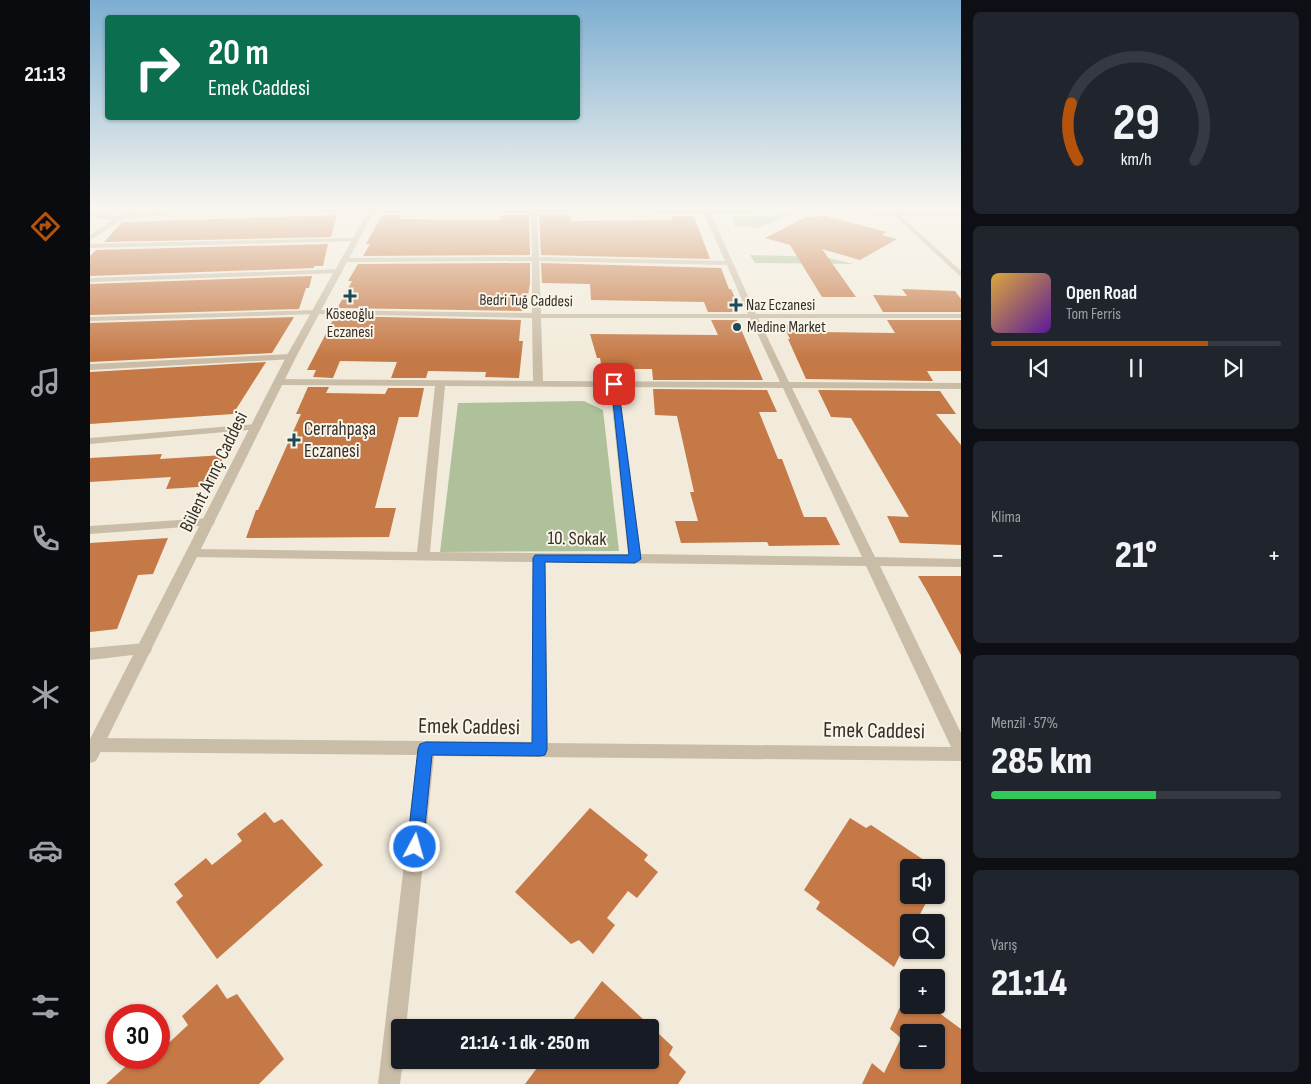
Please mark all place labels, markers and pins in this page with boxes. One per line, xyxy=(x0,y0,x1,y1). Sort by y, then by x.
marker: Köseoğlu Eczanesi xyxy=(344,290,356,302)
place label: Naz Eczanesi xyxy=(746,296,815,315)
marker: Naz Eczanesi xyxy=(730,299,742,311)
place label: Köseoğlu Eczanesi xyxy=(326,305,374,342)
place label: Medine Market xyxy=(747,318,826,337)
marker: Medine Market xyxy=(731,321,743,333)
pin xyxy=(593,363,635,405)
place label: Cerrahpaşa Eczanesi xyxy=(304,418,376,463)
marker: Cerrahpaşa Eczanesi xyxy=(288,434,300,446)

